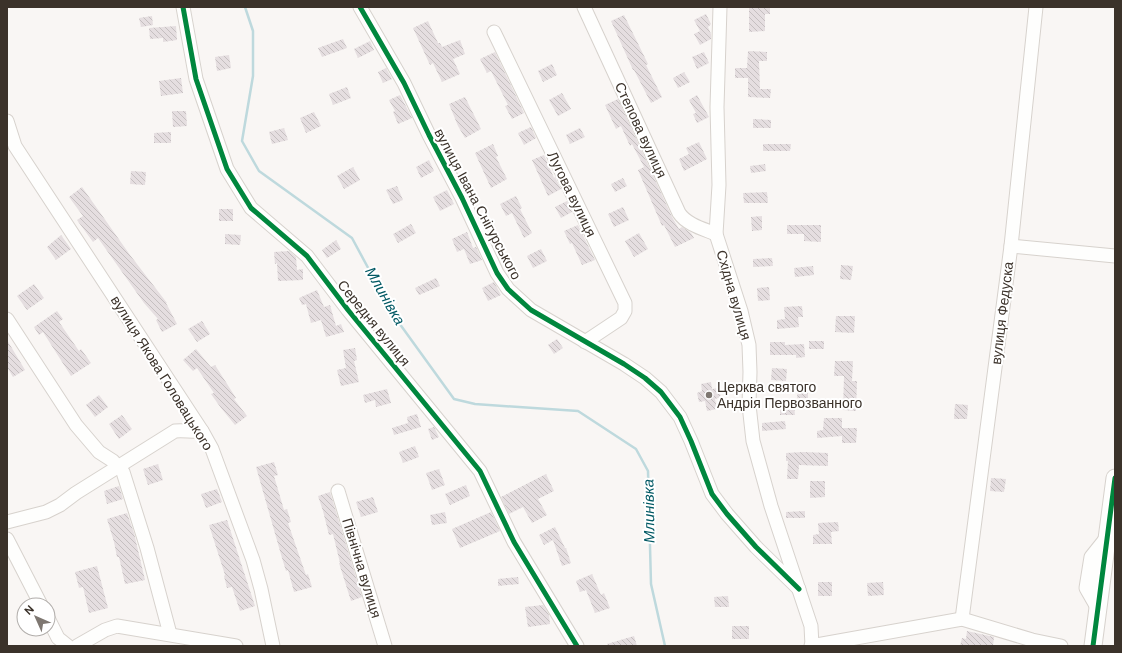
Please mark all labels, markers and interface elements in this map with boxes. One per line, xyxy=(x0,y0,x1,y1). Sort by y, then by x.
street label: Степова вулиця xyxy=(611,79,671,181)
street label: вулиця Івана Снігурського xyxy=(430,125,526,283)
street label: Лугова вулиця xyxy=(543,148,601,240)
street label: Східна вулиця xyxy=(713,248,755,342)
street label: вулиця Федуска xyxy=(987,260,1017,365)
water label: Млинівка xyxy=(360,263,410,329)
street label: Середня вулиця xyxy=(334,276,414,370)
street label: вулиця Якова Головацького xyxy=(107,292,217,454)
place label: Церква святого Андрія Первозванного xyxy=(717,378,863,412)
marker: Церква святого Андрія Первозванного xyxy=(704,390,714,400)
water label: Млинівка xyxy=(638,479,660,543)
street label: Північна вулиця xyxy=(338,516,386,620)
north arrow xyxy=(16,597,56,637)
text: N xyxy=(21,602,37,618)

